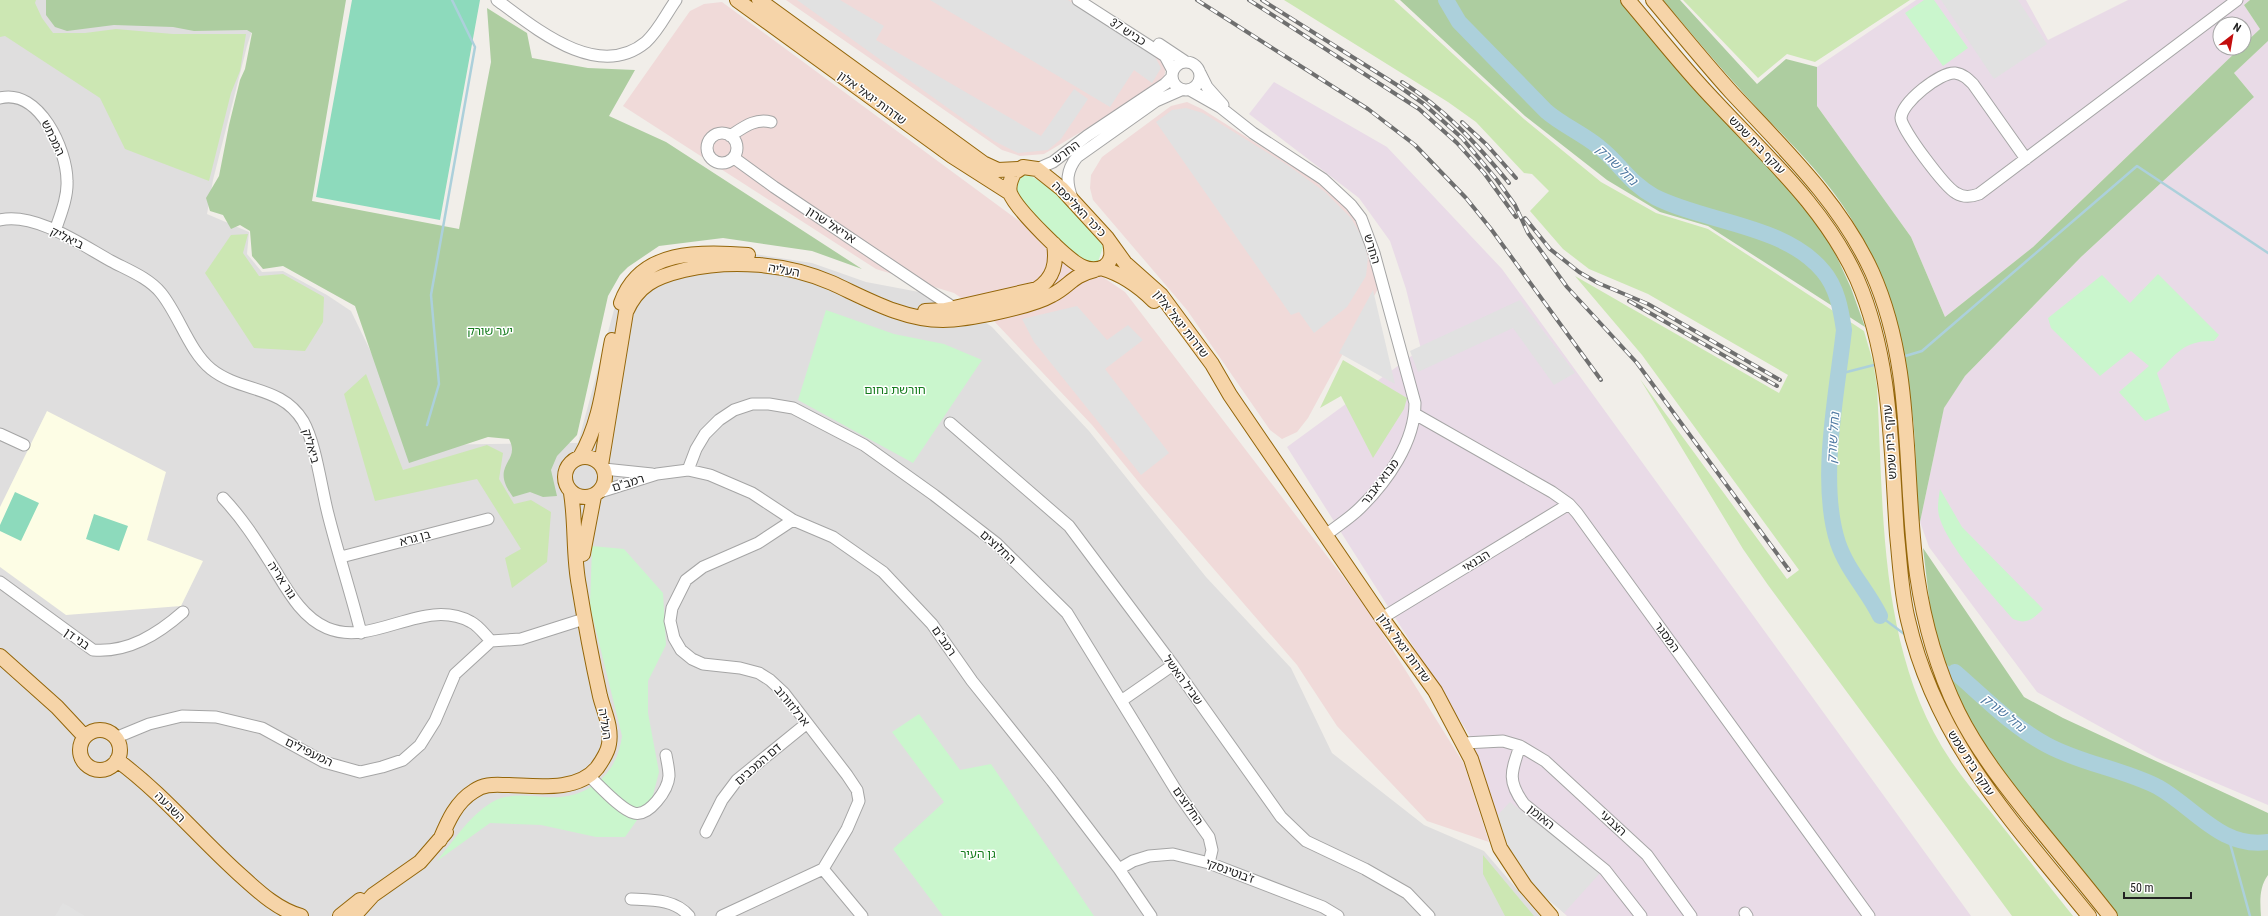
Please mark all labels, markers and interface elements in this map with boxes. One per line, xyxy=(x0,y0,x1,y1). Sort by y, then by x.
street label: כביש 37 xyxy=(1107,15,1149,49)
north arrow xyxy=(2212,16,2252,56)
text: N xyxy=(2231,21,2243,35)
street label: שדרות יגאל אלון xyxy=(835,68,909,128)
street label: עוקף בית שמש xyxy=(1726,113,1788,177)
street label: המכתש xyxy=(38,118,68,158)
street label: החרש xyxy=(1050,137,1082,167)
water label: נחל שורק xyxy=(1593,142,1641,189)
street label: כיכר האליפסה xyxy=(1049,178,1109,240)
street label: אריאל שרון xyxy=(804,204,859,246)
street label: ביאליק xyxy=(48,224,86,252)
street label: החרש xyxy=(1361,232,1383,266)
street label: העליה xyxy=(767,260,801,280)
street label: שדרות יגאל אלון xyxy=(1150,288,1212,360)
park label: יער שורק xyxy=(467,324,513,338)
park label: חורשת נחום xyxy=(864,383,926,397)
street label: עוקף בית שמש xyxy=(1880,404,1900,480)
water label: נחל שורק xyxy=(1824,411,1842,464)
street label: ביאליק xyxy=(299,427,323,465)
street label: מבוא אבנר xyxy=(1358,456,1402,508)
street label: רמב"ם xyxy=(610,471,646,495)
street label: בן גרא xyxy=(398,527,432,549)
street label: החלוצים xyxy=(977,527,1019,567)
street label: הבנאי xyxy=(1460,547,1492,575)
street label: גור אריה xyxy=(265,559,299,602)
street label: שדרות יגאל אלון xyxy=(1374,611,1434,685)
street label: המסגר xyxy=(1651,619,1683,655)
street label: רמב"ם xyxy=(929,623,959,659)
street label: בני דן xyxy=(62,625,93,653)
street label: שביל האשל xyxy=(1160,653,1206,707)
street label: ארלוזורוב xyxy=(772,683,813,729)
water label: נחל שורק xyxy=(1979,691,2030,736)
street label: העליה xyxy=(596,707,614,741)
street label: עוקף בית שמש xyxy=(1945,728,1997,798)
street label: המעפילים xyxy=(283,735,335,769)
street label: דם המכבים xyxy=(732,740,784,788)
street label: החלוצים xyxy=(1170,784,1206,828)
street label: השבעה xyxy=(152,789,188,825)
street label: האומן xyxy=(1525,802,1557,832)
street label: הצבעי xyxy=(1597,807,1629,839)
park label: גן העיר xyxy=(960,847,996,861)
street label: ז'בוטינסקי xyxy=(1204,856,1256,886)
scale bar xyxy=(2124,874,2191,900)
text: 50 m xyxy=(2130,881,2154,895)

